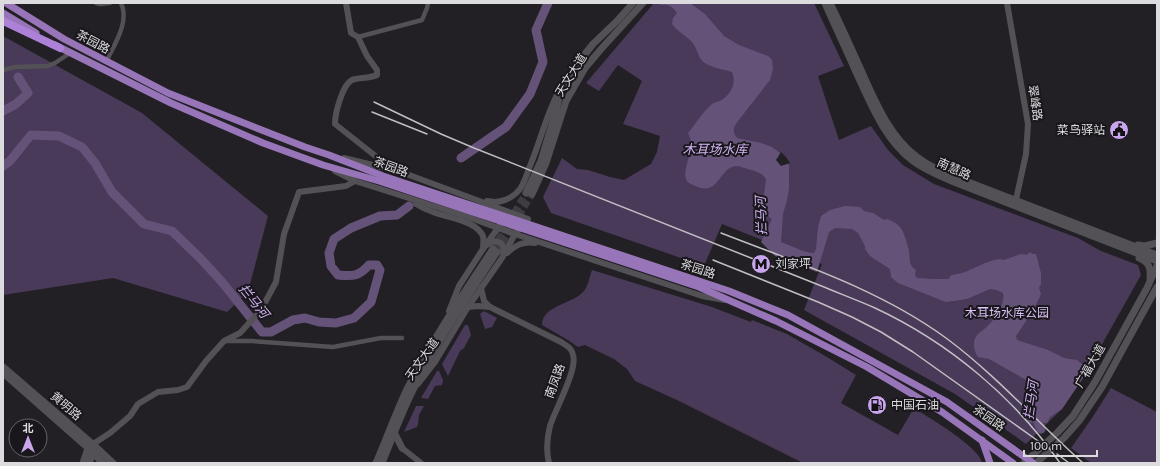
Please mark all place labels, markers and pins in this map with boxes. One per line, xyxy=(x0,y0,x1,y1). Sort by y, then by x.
public building icon: 菜鸟驿站 xyxy=(1108,119,1130,141)
place label: 菜鸟驿站 xyxy=(1057,123,1105,137)
metro station icon: 刘家坪 xyxy=(750,253,772,275)
place label: 刘家坪 xyxy=(775,257,811,271)
fuel station icon: 中国石油 xyxy=(866,394,888,416)
place label: 中国石油 xyxy=(891,398,939,412)

